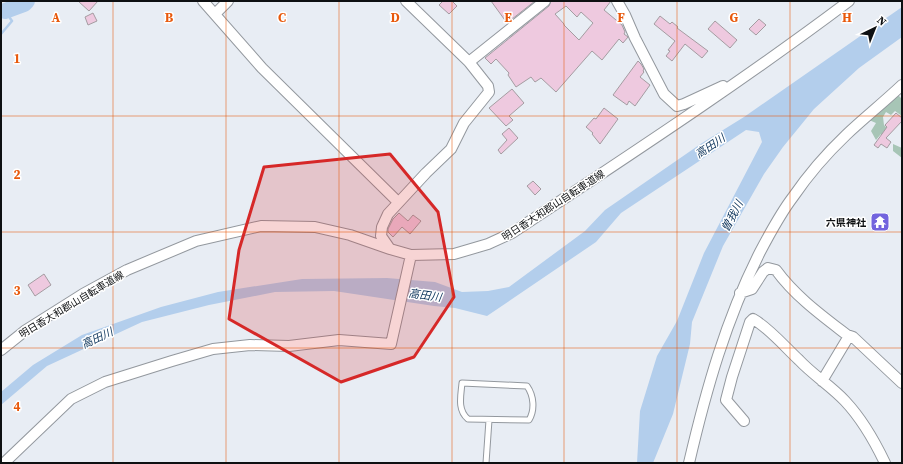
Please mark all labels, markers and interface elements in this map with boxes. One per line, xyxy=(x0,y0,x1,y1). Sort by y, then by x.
north arrow xyxy=(855,8,895,48)
text: A xyxy=(52,9,61,26)
text: B xyxy=(165,9,174,26)
text: C xyxy=(278,9,286,26)
text: D xyxy=(390,9,400,26)
text: E xyxy=(504,9,512,26)
text: F xyxy=(617,9,625,26)
text: G xyxy=(730,9,739,26)
text: H xyxy=(842,9,852,26)
text: N xyxy=(873,13,890,29)
text: 1 xyxy=(13,50,21,67)
water label: 高田川 xyxy=(692,130,729,162)
text: 2 xyxy=(13,166,21,183)
street label: 明日香大和郡山自転車道線 xyxy=(499,167,607,244)
water label: 曽我川 xyxy=(718,197,747,234)
temple icon: 六県神社 xyxy=(869,211,891,233)
place label: 六県神社 xyxy=(826,216,867,229)
street label: 明日香大和郡山自転車道線 xyxy=(16,268,126,341)
text: 3 xyxy=(13,282,21,299)
water label: 高田川 xyxy=(408,286,443,305)
water label: 高田川 xyxy=(79,324,116,352)
text: 4 xyxy=(13,398,21,415)

